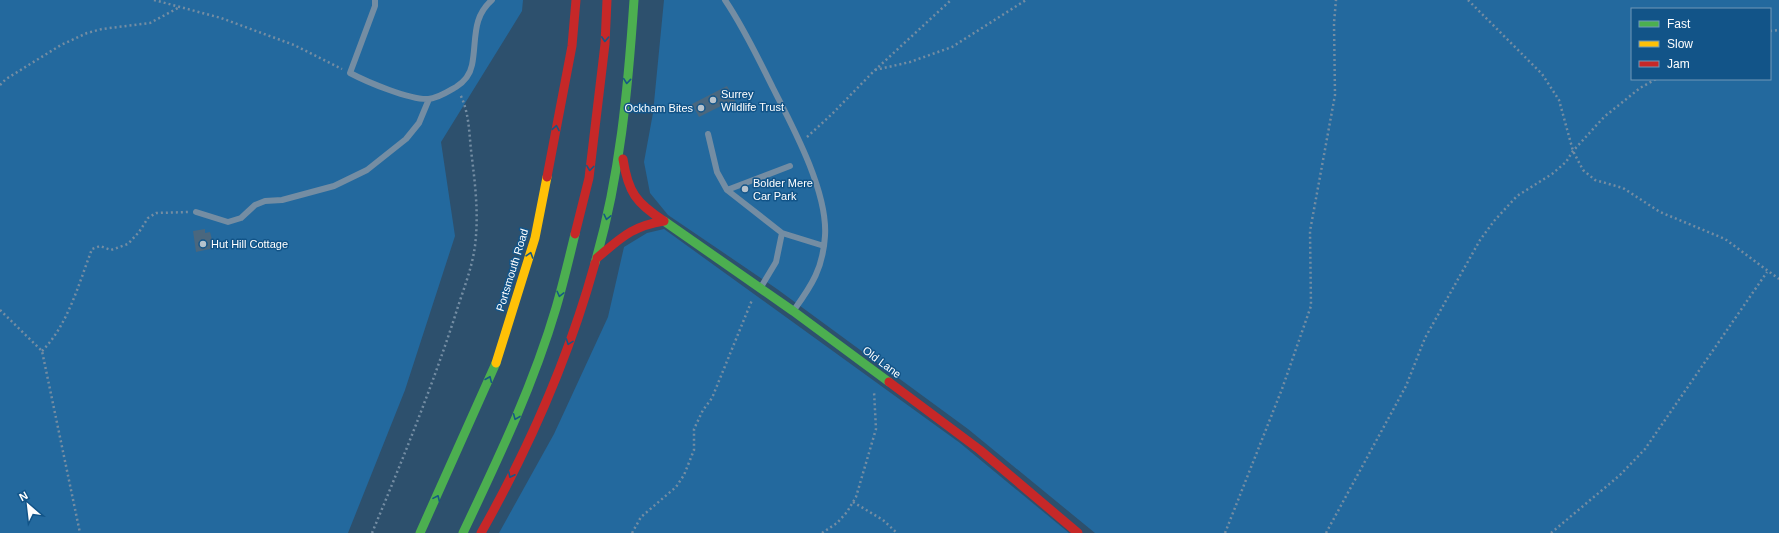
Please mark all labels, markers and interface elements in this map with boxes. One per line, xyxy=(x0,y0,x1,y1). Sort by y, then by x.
legend xyxy=(1631,8,1771,80)
text: Fast xyxy=(1667,17,1691,31)
one-way arrow xyxy=(600,36,609,42)
text: Slow xyxy=(1667,37,1693,51)
text: Jam xyxy=(1667,57,1690,71)
one-way arrow xyxy=(623,78,632,84)
place label: Surrey Wildlife Trust xyxy=(721,88,784,113)
marker: Surrey Wildlife Trust xyxy=(708,95,718,105)
place label: Ockham Bites xyxy=(625,102,693,114)
marker: Ockham Bites xyxy=(696,103,706,113)
one-way arrow xyxy=(551,125,560,131)
one-way arrow xyxy=(586,165,595,171)
place label: Bolder Mere Car Park xyxy=(753,177,813,202)
marker: Bolder Mere Car Park xyxy=(740,184,750,194)
one-way arrow xyxy=(603,214,611,221)
street label: Portsmouth Road xyxy=(494,227,530,313)
place label: Hut Hill Cottage xyxy=(211,238,288,250)
marker: Hut Hill Cottage xyxy=(198,239,208,249)
one-way arrow xyxy=(525,252,534,259)
one-way arrow xyxy=(556,291,564,298)
one-way arrow xyxy=(565,338,573,345)
street label: Old Lane xyxy=(861,344,903,380)
one-way arrow xyxy=(484,375,492,382)
one-way arrow xyxy=(513,413,521,420)
one-way arrow xyxy=(508,470,516,478)
north arrow xyxy=(8,485,48,525)
text: N xyxy=(17,489,30,503)
one-way arrow xyxy=(432,494,440,502)

